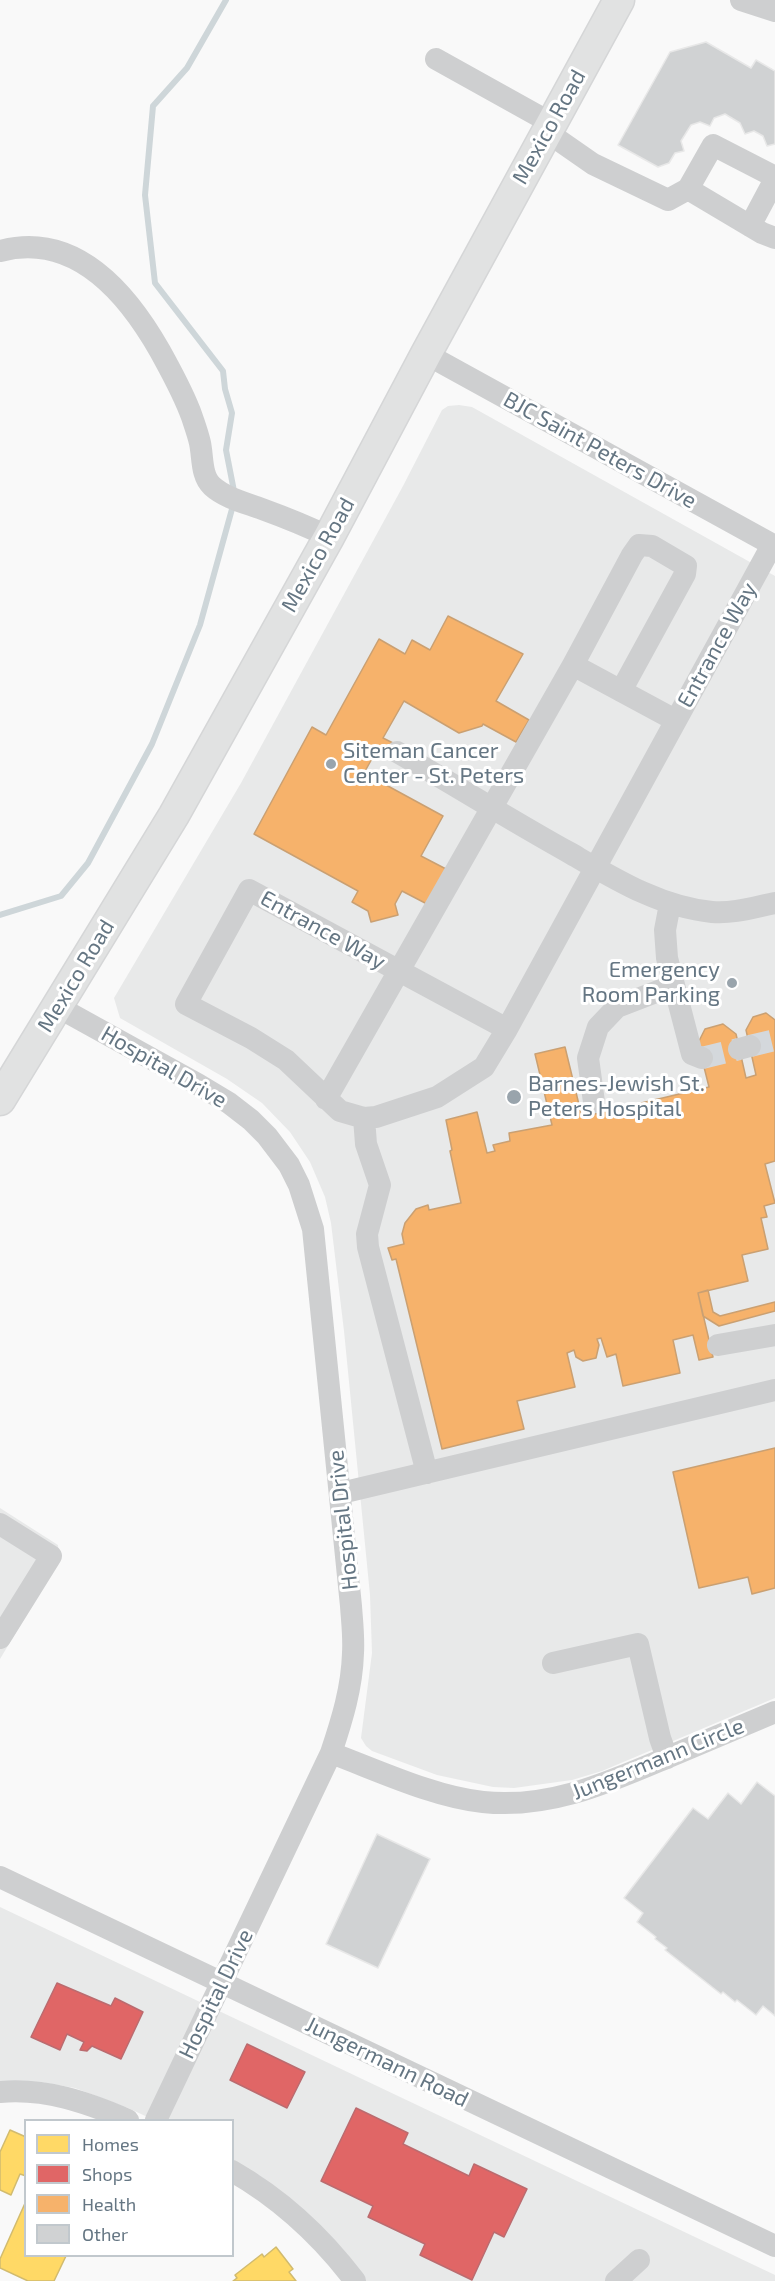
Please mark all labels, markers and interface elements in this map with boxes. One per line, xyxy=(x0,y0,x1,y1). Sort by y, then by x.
street label: Mexico Road xyxy=(507,65,591,189)
street label: BJC Saint Peters Drive xyxy=(499,386,701,514)
street label: Mexico Road xyxy=(276,493,360,617)
street label: Entrance Way xyxy=(672,578,762,712)
place label: Siteman Cancer Center - St. Peters xyxy=(343,738,524,790)
marker: Siteman Cancer Center - St. Peters xyxy=(324,757,338,771)
street label: Entrance Way xyxy=(256,885,390,975)
street label: Mexico Road xyxy=(32,915,120,1037)
place label: Emergency Room Parking xyxy=(582,957,720,1008)
marker: Emergency Room Parking xyxy=(725,976,739,990)
street label: Hospital Drive xyxy=(96,1020,232,1114)
place label: Barnes-Jewish St. Peters Hospital xyxy=(528,1071,705,1122)
marker: Barnes-Jewish St. Peters Hospital xyxy=(505,1088,523,1106)
street label: Hospital Drive xyxy=(323,1449,363,1591)
street label: Jungermann Circle xyxy=(568,1712,748,1806)
street label: Hospital Drive xyxy=(173,1925,259,2063)
street label: Jungermann Road xyxy=(301,2011,473,2113)
legend xyxy=(24,2119,234,2257)
text: Homes xyxy=(82,2133,139,2155)
text: Shops xyxy=(82,2163,132,2185)
text: Health xyxy=(82,2193,136,2215)
text: Other xyxy=(82,2223,128,2245)

